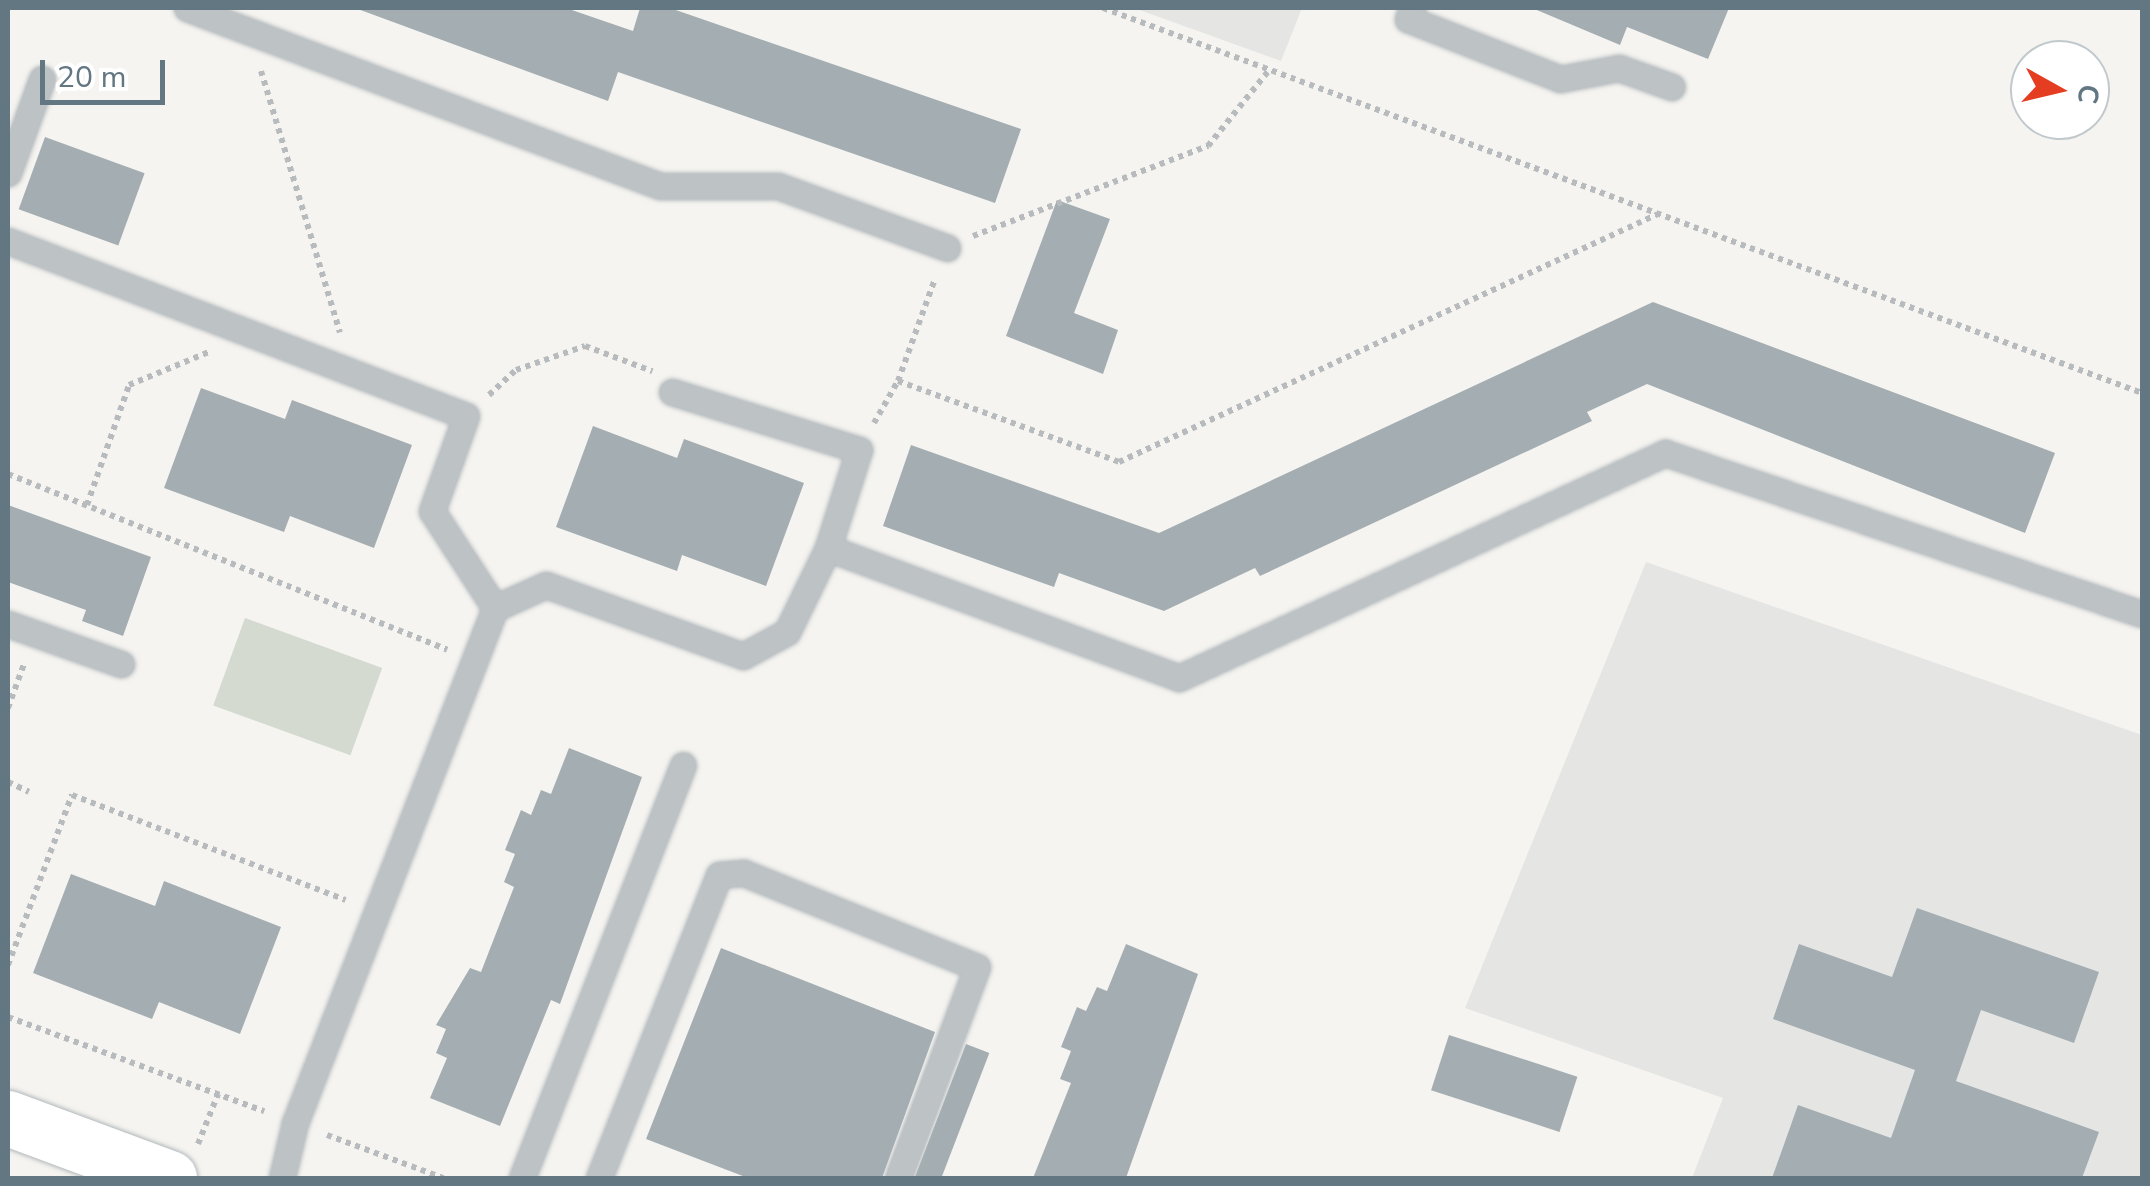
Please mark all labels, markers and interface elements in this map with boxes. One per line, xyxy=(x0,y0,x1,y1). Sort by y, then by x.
scale bar xyxy=(45,40,170,102)
north arrow xyxy=(2010,40,2110,140)
text: 20 m xyxy=(57,57,126,98)
text: С xyxy=(2068,82,2108,106)

